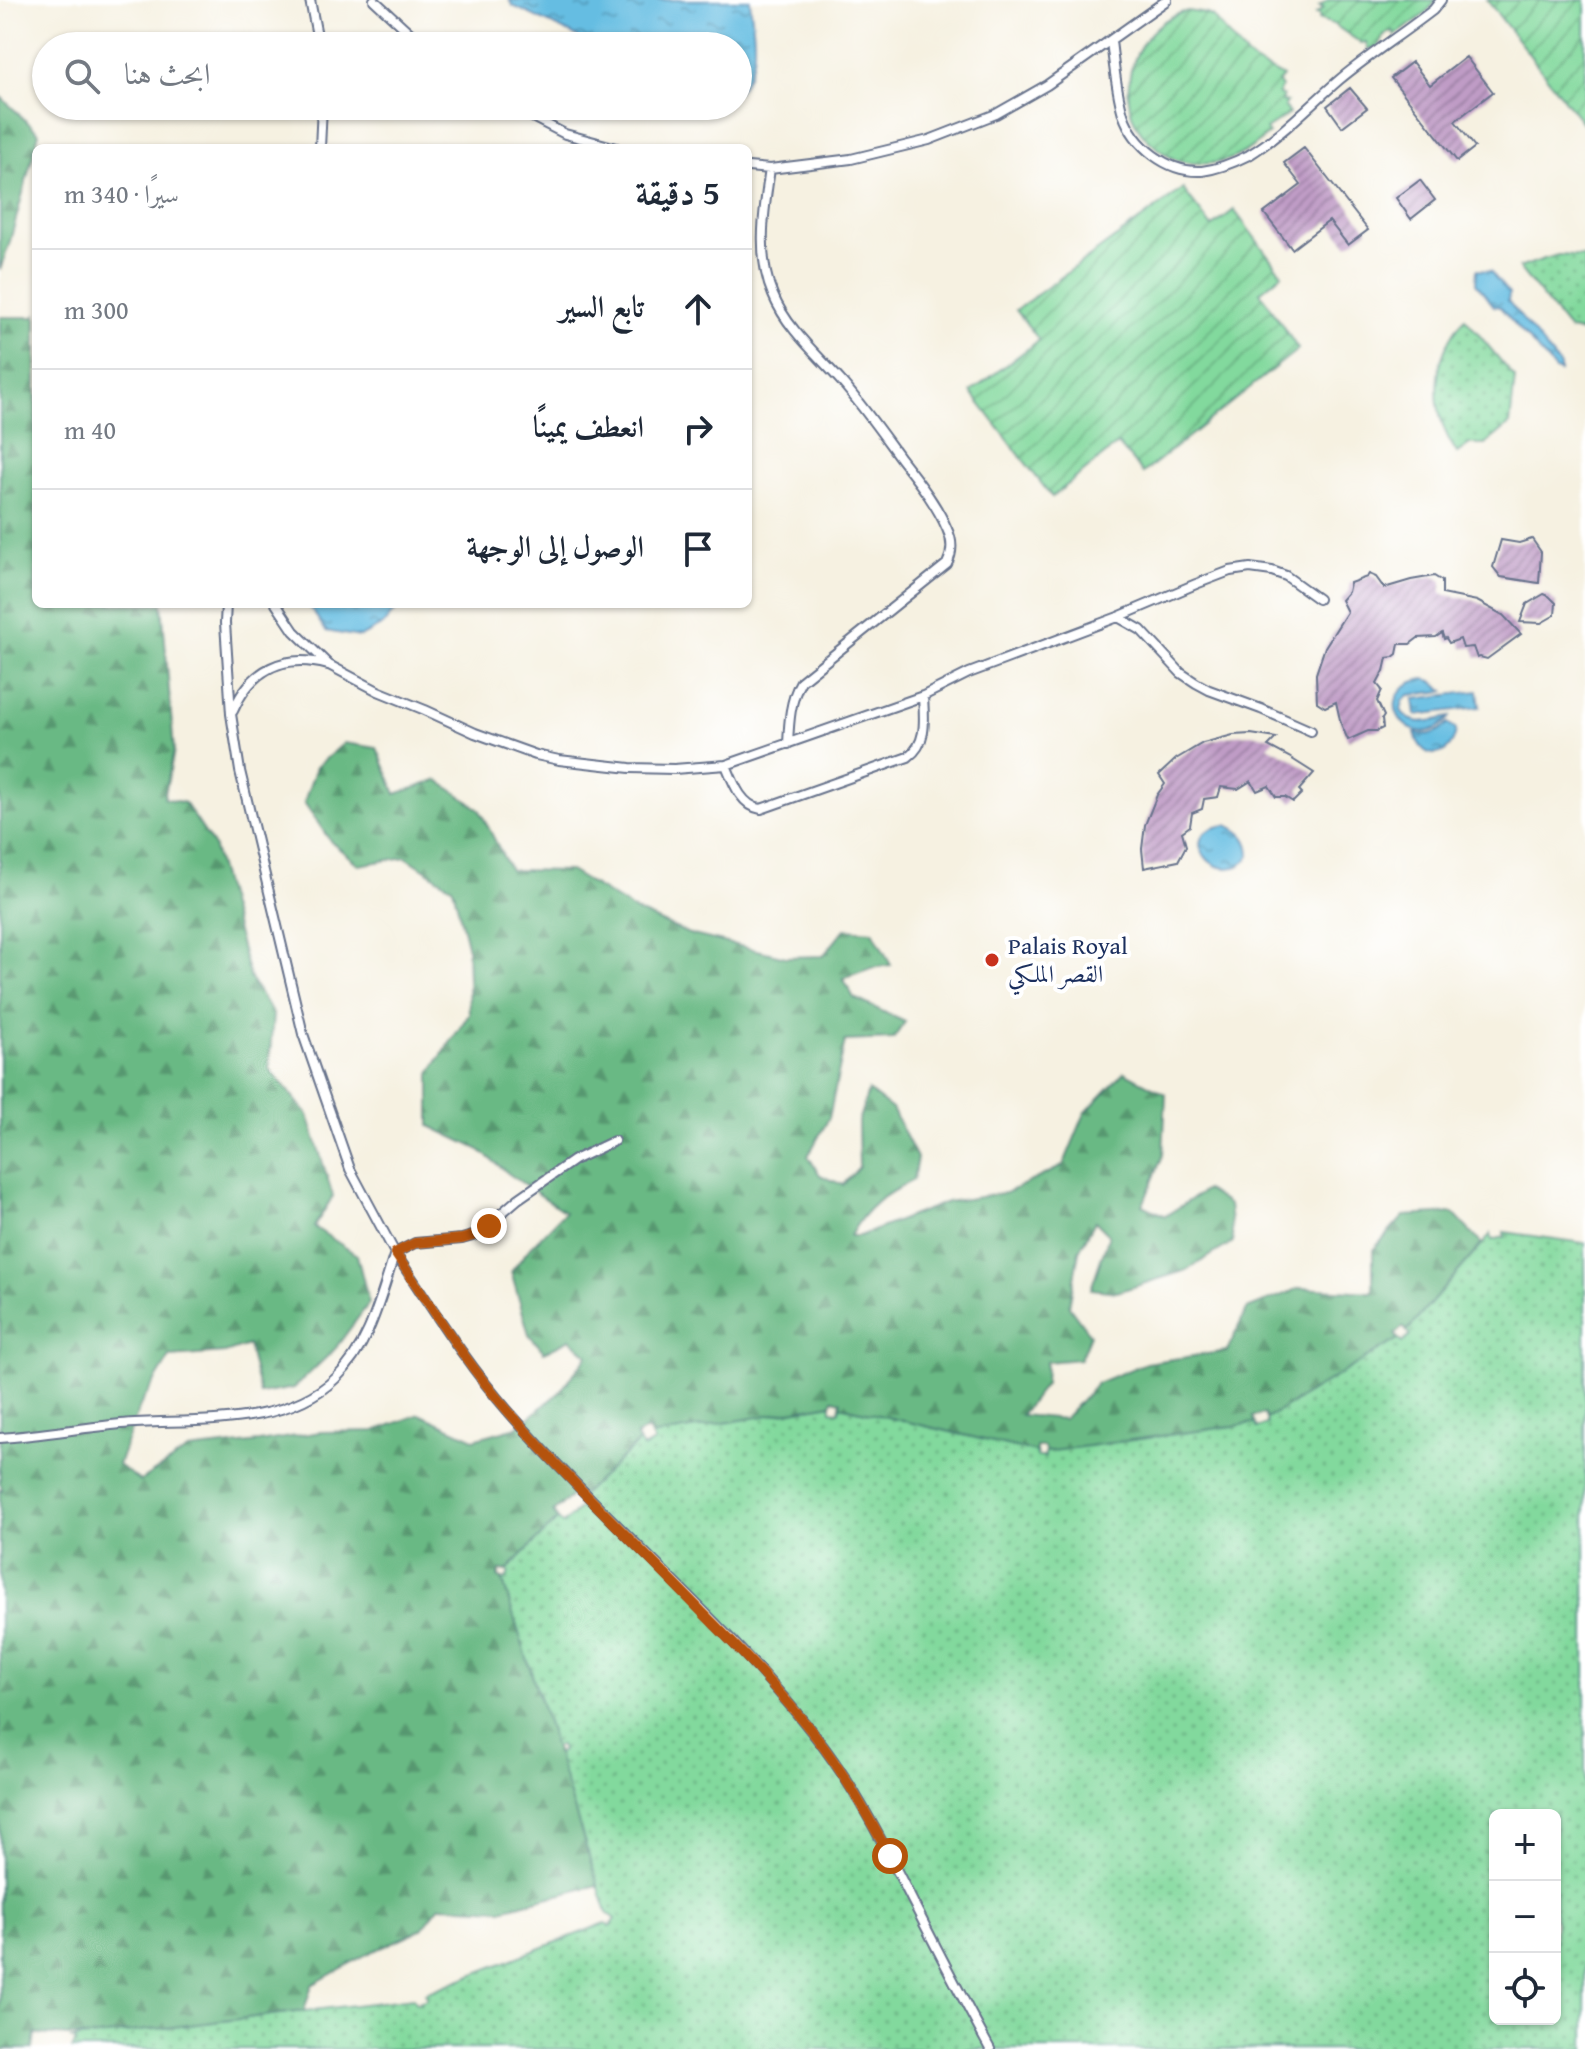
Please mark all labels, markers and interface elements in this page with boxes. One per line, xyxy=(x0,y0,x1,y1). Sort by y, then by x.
search box xyxy=(32,32,752,120)
text: ابحث هنا xyxy=(124,51,211,95)
icon: search xyxy=(60,54,104,98)
text: 5 دقيقة xyxy=(636,167,720,216)
text: سيرًا · 340 m xyxy=(64,174,179,213)
text: تابع السير xyxy=(559,284,644,328)
icon: ahead xyxy=(676,287,720,331)
text: 300 m xyxy=(64,290,129,329)
text: انعطف يمينًا xyxy=(533,404,644,448)
icon: right xyxy=(676,407,720,451)
text: 40 m xyxy=(64,410,116,449)
text: الوصول إلى الوجهة xyxy=(466,524,644,568)
icon: arrive xyxy=(676,527,720,571)
place label: Palais Royal القصر الملكي xyxy=(1008,928,1128,996)
marker: Palais Royal القصر الملكي xyxy=(983,951,1001,969)
route end xyxy=(471,1208,507,1244)
map controls xyxy=(1489,1809,1561,2025)
button: + xyxy=(1489,1809,1561,1881)
route start xyxy=(872,1838,908,1874)
button: − xyxy=(1489,1881,1561,1953)
button: locate xyxy=(1489,1953,1561,2025)

